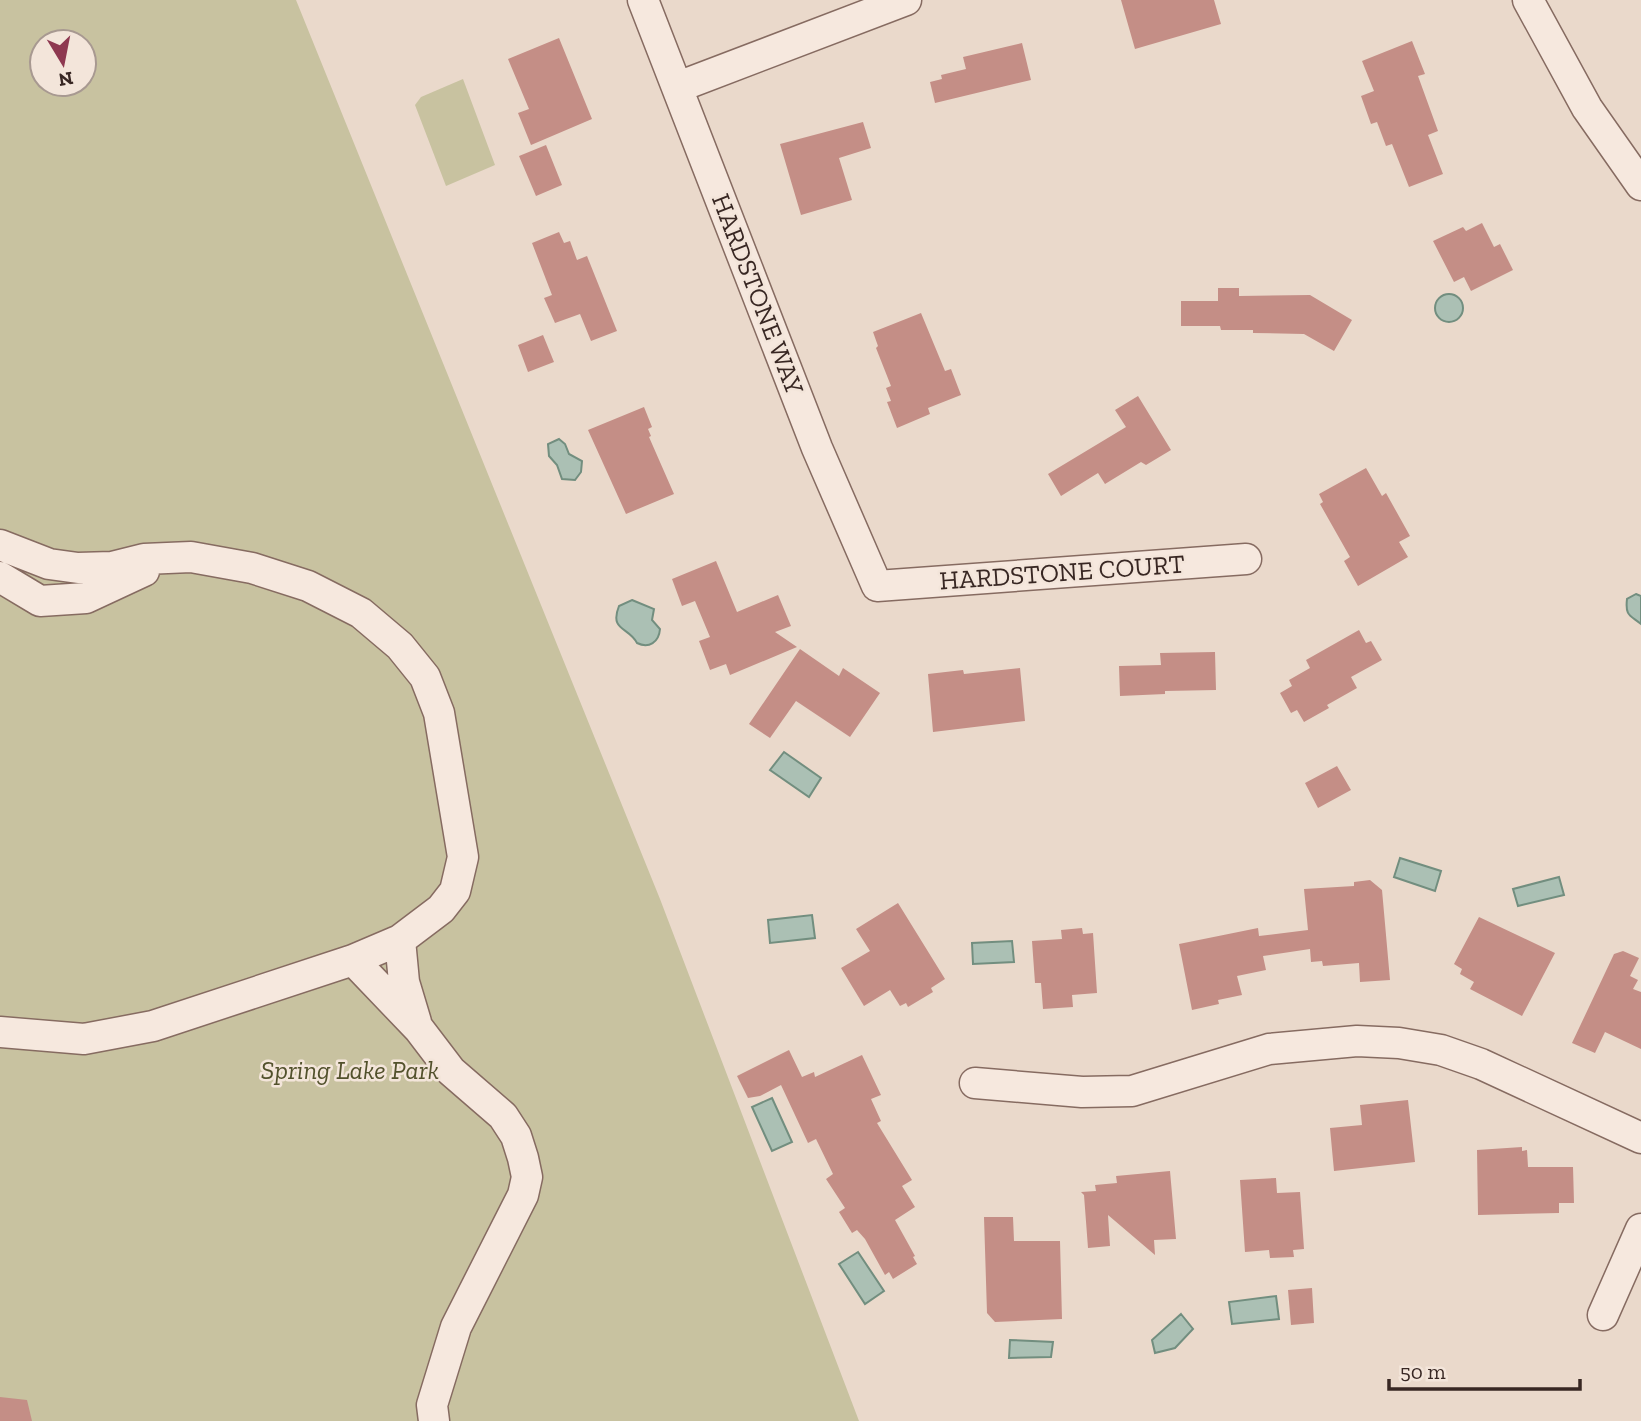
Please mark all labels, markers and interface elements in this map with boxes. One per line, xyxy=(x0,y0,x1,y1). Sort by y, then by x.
north arrow xyxy=(28,28,98,98)
text: N xyxy=(57,67,75,92)
street label: HARDSTONE WAY xyxy=(705,189,811,399)
street label: HARDSTONE COURT xyxy=(938,547,1186,597)
park label: Spring Lake Park xyxy=(261,1054,439,1086)
scale bar xyxy=(1389,1348,1580,1392)
text: 50 m xyxy=(1400,1359,1446,1384)

